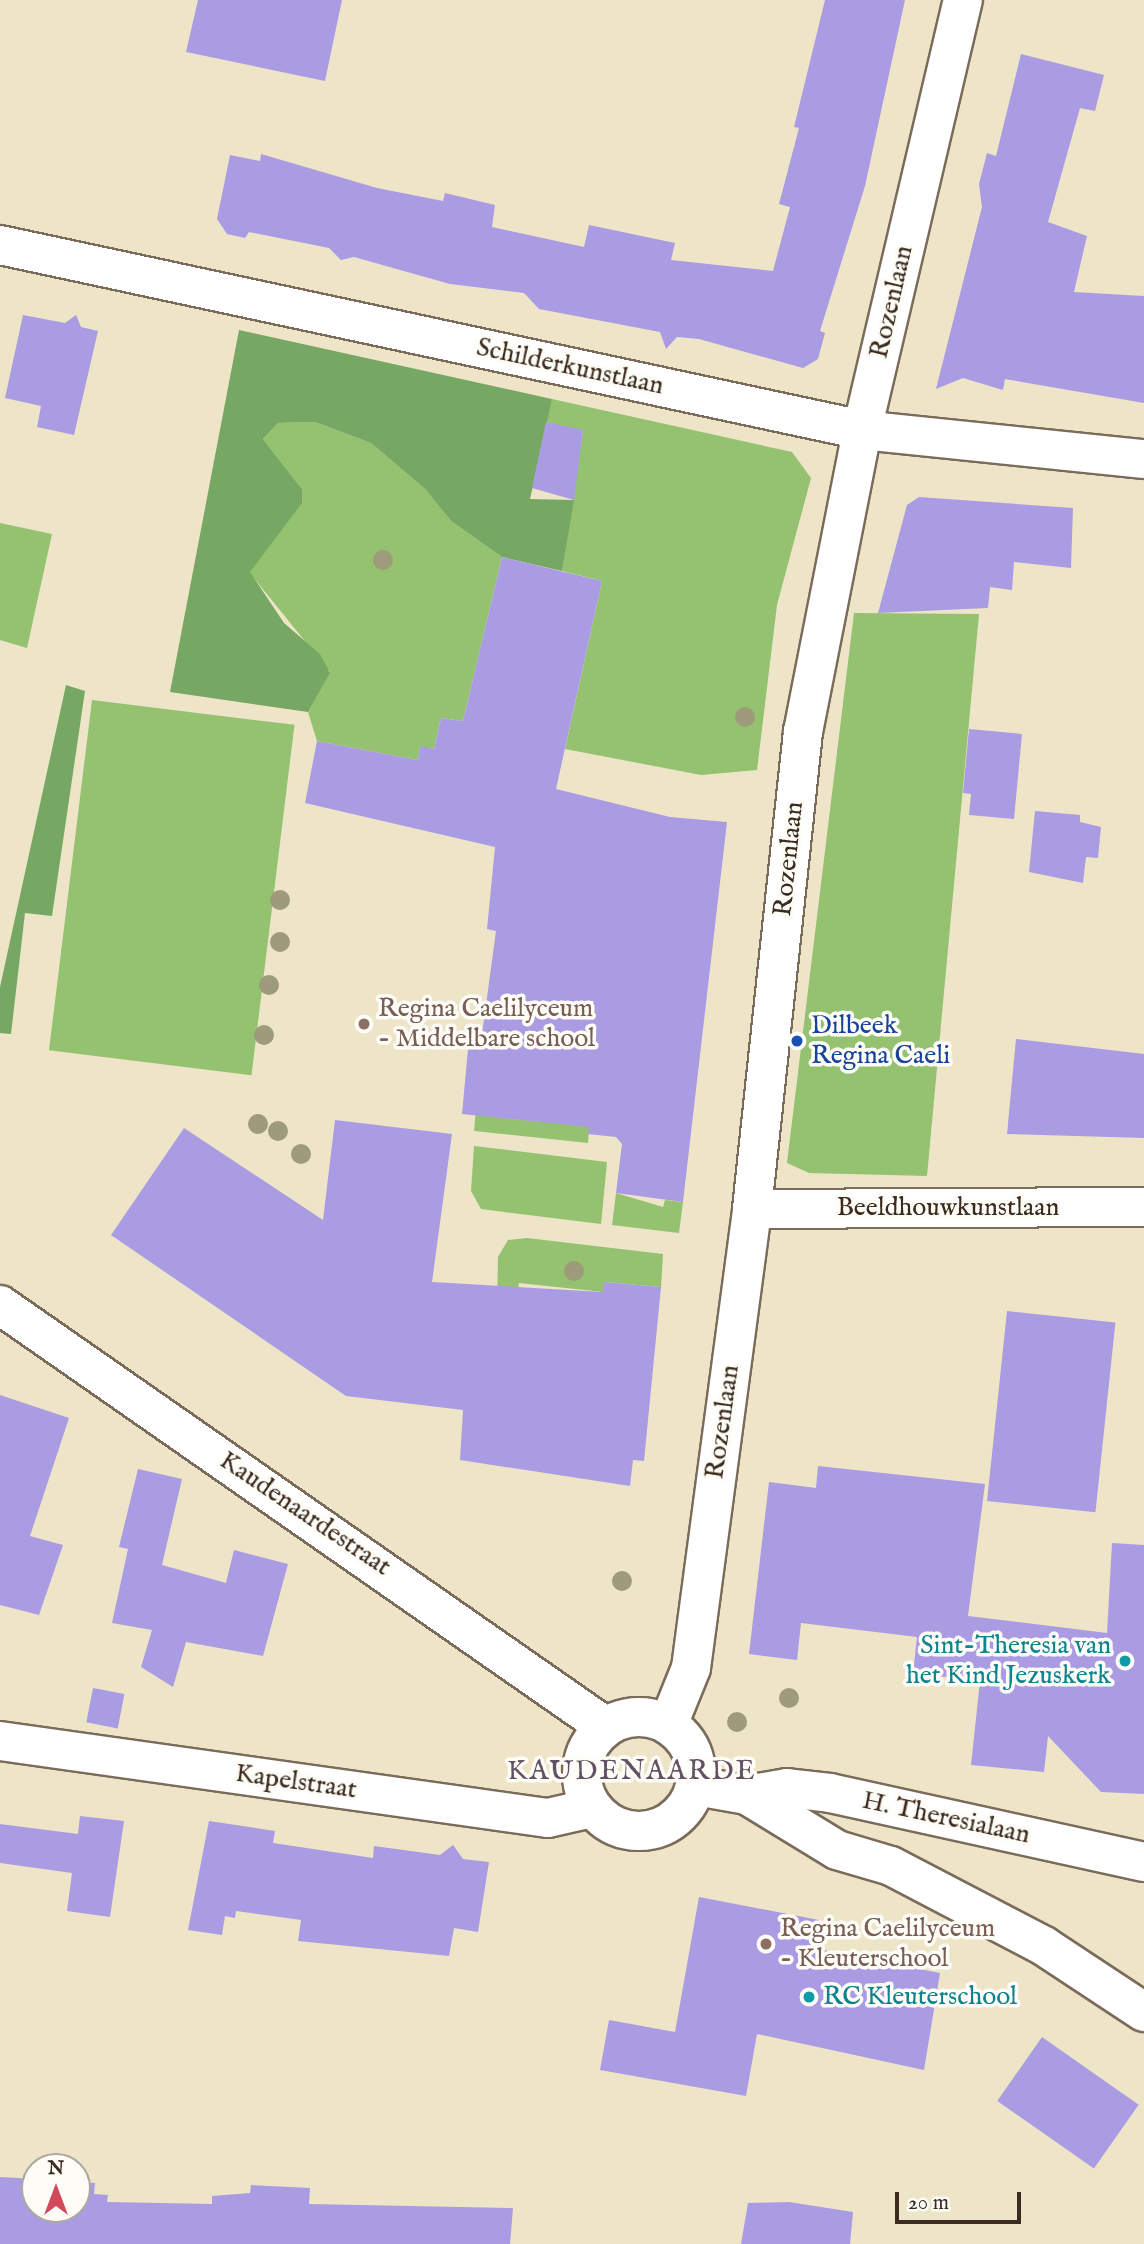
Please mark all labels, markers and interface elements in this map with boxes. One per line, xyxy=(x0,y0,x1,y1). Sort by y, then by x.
street label: Rozenlaan xyxy=(864,242,920,362)
street label: Schilderkunstlaan xyxy=(474,332,666,402)
street label: Rozenlaan xyxy=(767,800,811,918)
place label: Regina Caelilyceum - Middelbare school xyxy=(378,993,595,1054)
place label: Dilbeek Regina Caeli xyxy=(811,1010,950,1072)
marker: Regina Caelilyceum - Middelbare school xyxy=(356,1016,372,1032)
marker: Dilbeek Regina Caeli xyxy=(789,1033,805,1049)
street label: Beeldhouwkunstlaan xyxy=(837,1192,1059,1224)
street label: Rozenlaan xyxy=(700,1363,746,1481)
street label: Kaudenaardestraat xyxy=(213,1445,397,1583)
place label: Sint-Theresia van het Kind Jezuskerk xyxy=(906,1630,1111,1692)
marker: Sint-Theresia van het Kind Jezuskerk xyxy=(1117,1653,1133,1669)
district label: KAUDENAARDE xyxy=(509,1755,755,1789)
street label: Kapelstraat xyxy=(233,1758,359,1806)
street label: H. Theresialaan xyxy=(859,1785,1033,1851)
place label: Regina Caelilyceum - Kleuterschool xyxy=(780,1913,995,1974)
marker: Regina Caelilyceum - Kleuterschool xyxy=(758,1936,774,1952)
place label: RC Kleuterschool xyxy=(823,1981,1017,2013)
marker: RC Kleuterschool xyxy=(801,1989,817,2005)
north arrow xyxy=(21,2153,91,2223)
text: N xyxy=(48,2157,64,2181)
scale bar xyxy=(899,2178,1025,2222)
text: 20 m xyxy=(908,2190,949,2217)

